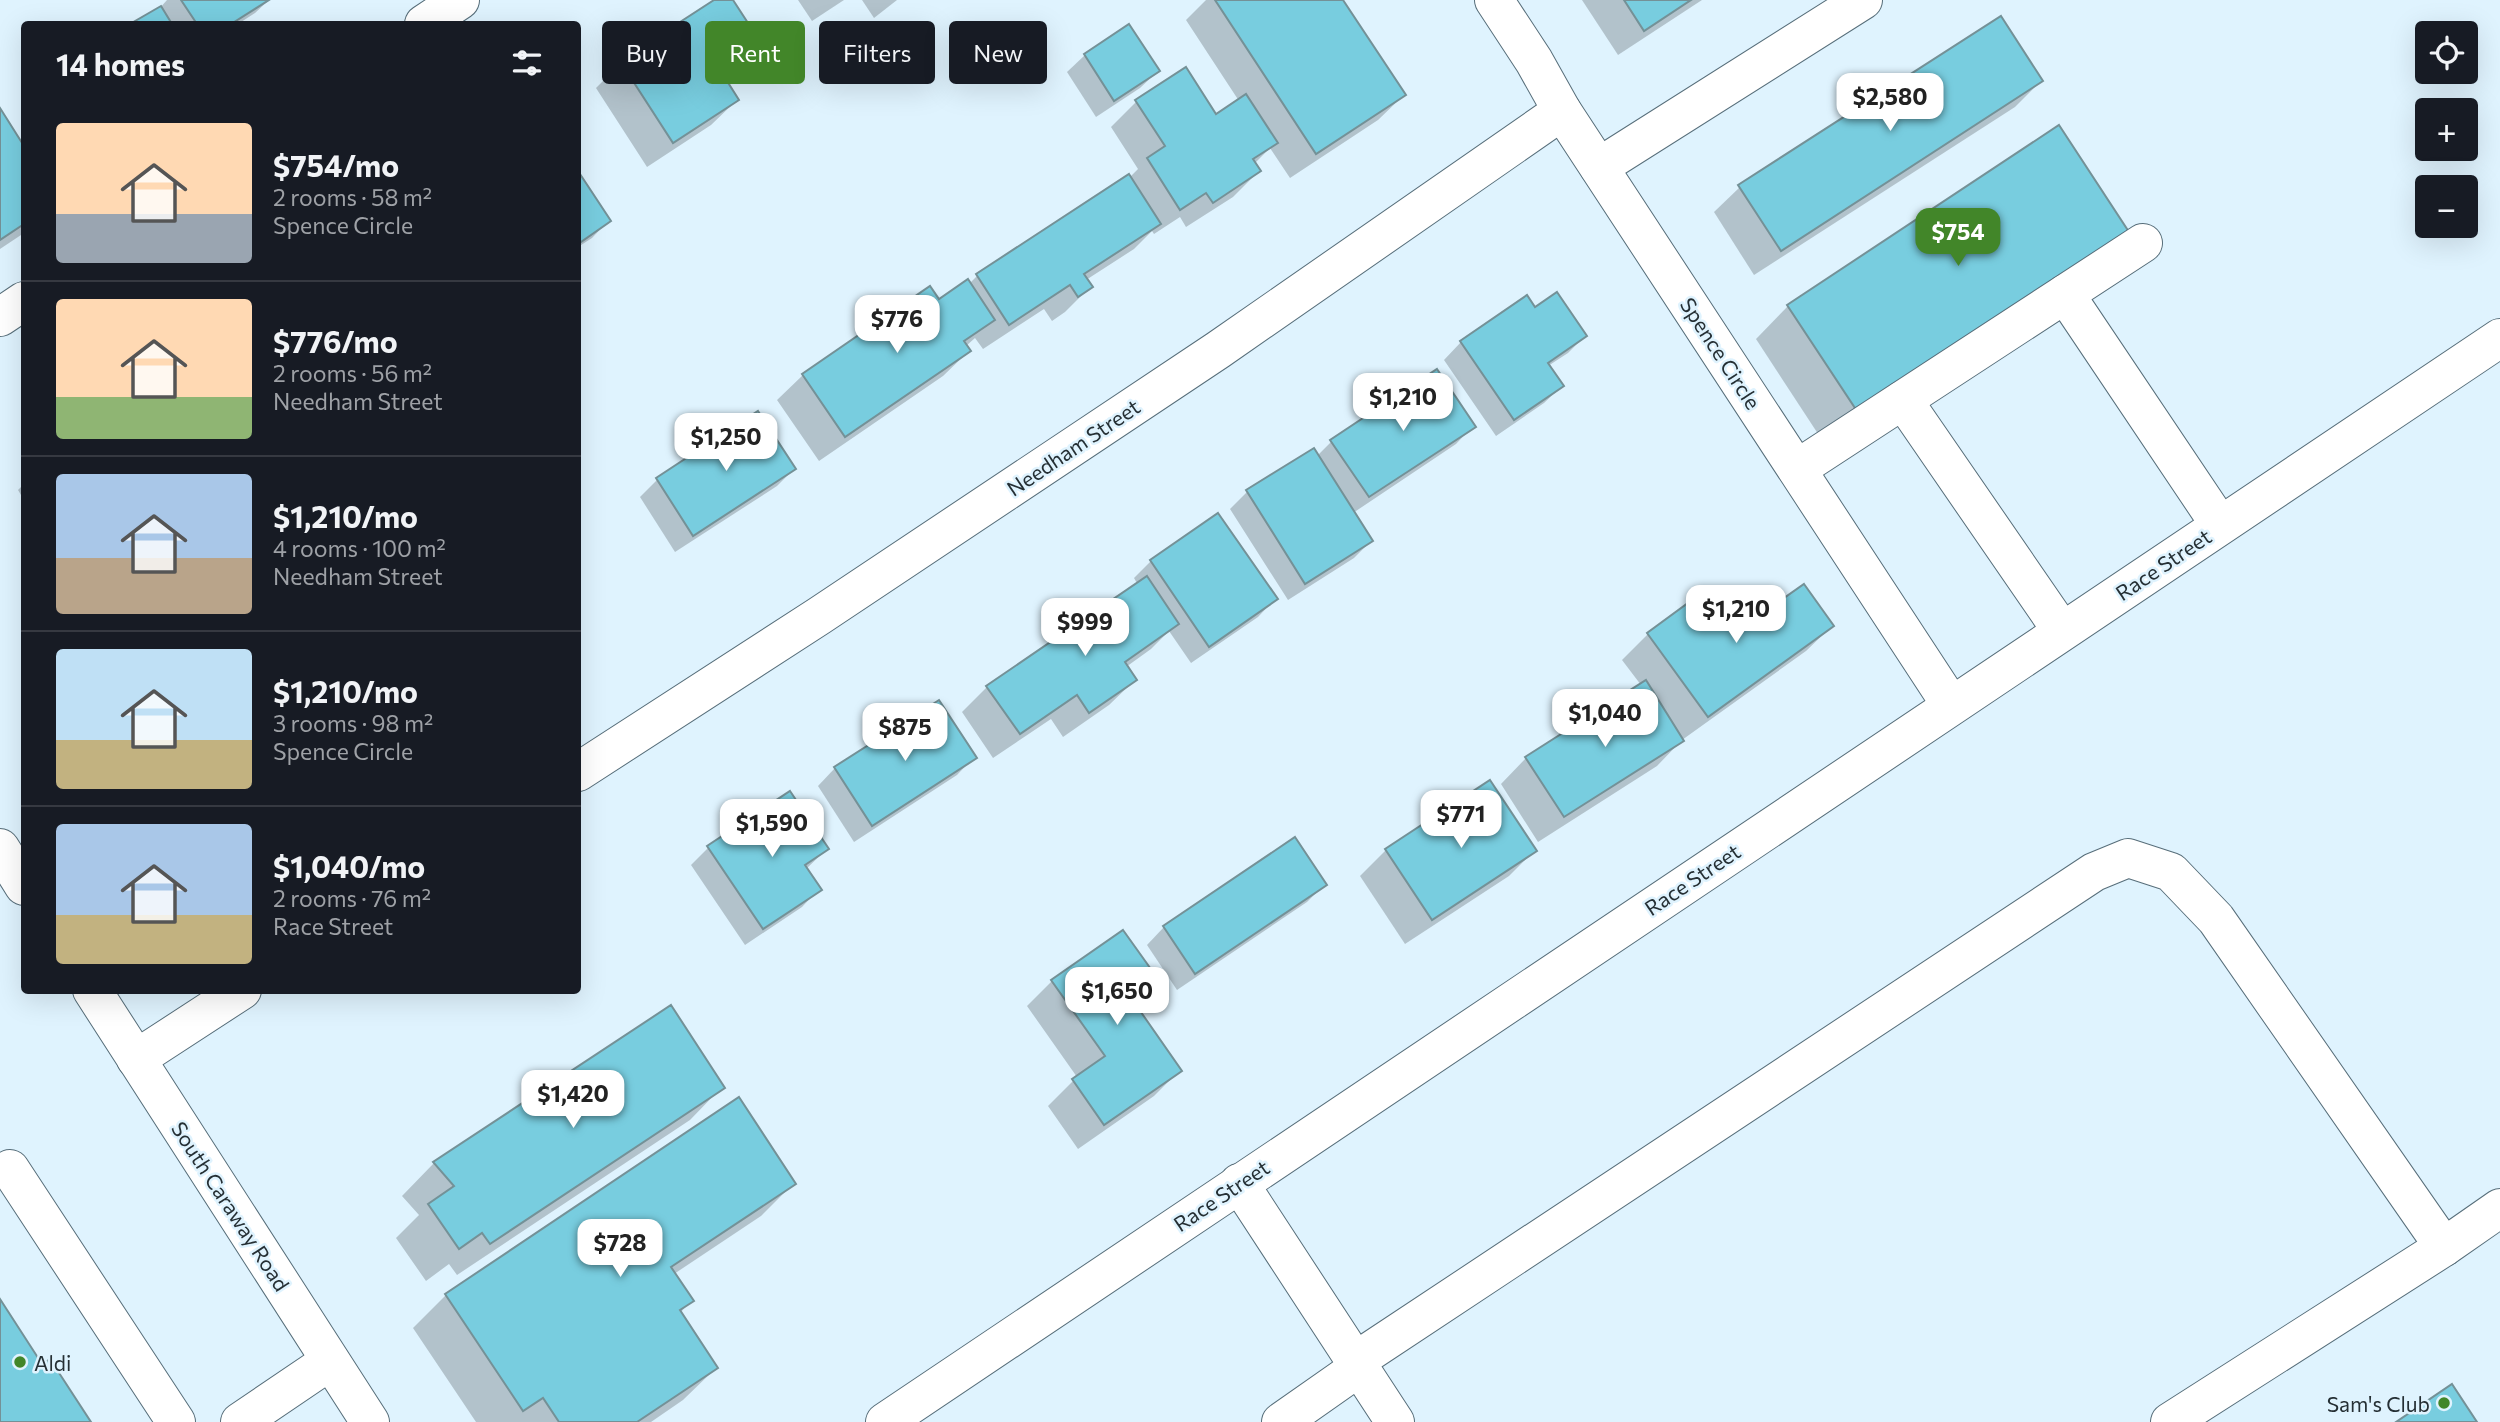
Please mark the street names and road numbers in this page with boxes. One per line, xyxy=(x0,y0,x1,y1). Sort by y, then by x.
street label: Spence Circle xyxy=(1676,293,1766,413)
street label: Needham Street xyxy=(1002,393,1144,501)
street label: Race Street xyxy=(2110,523,2216,605)
street label: Race Street xyxy=(1639,838,1745,920)
street label: South Caraway Road xyxy=(167,1117,295,1295)
street label: Race Street xyxy=(1168,1154,1274,1236)

